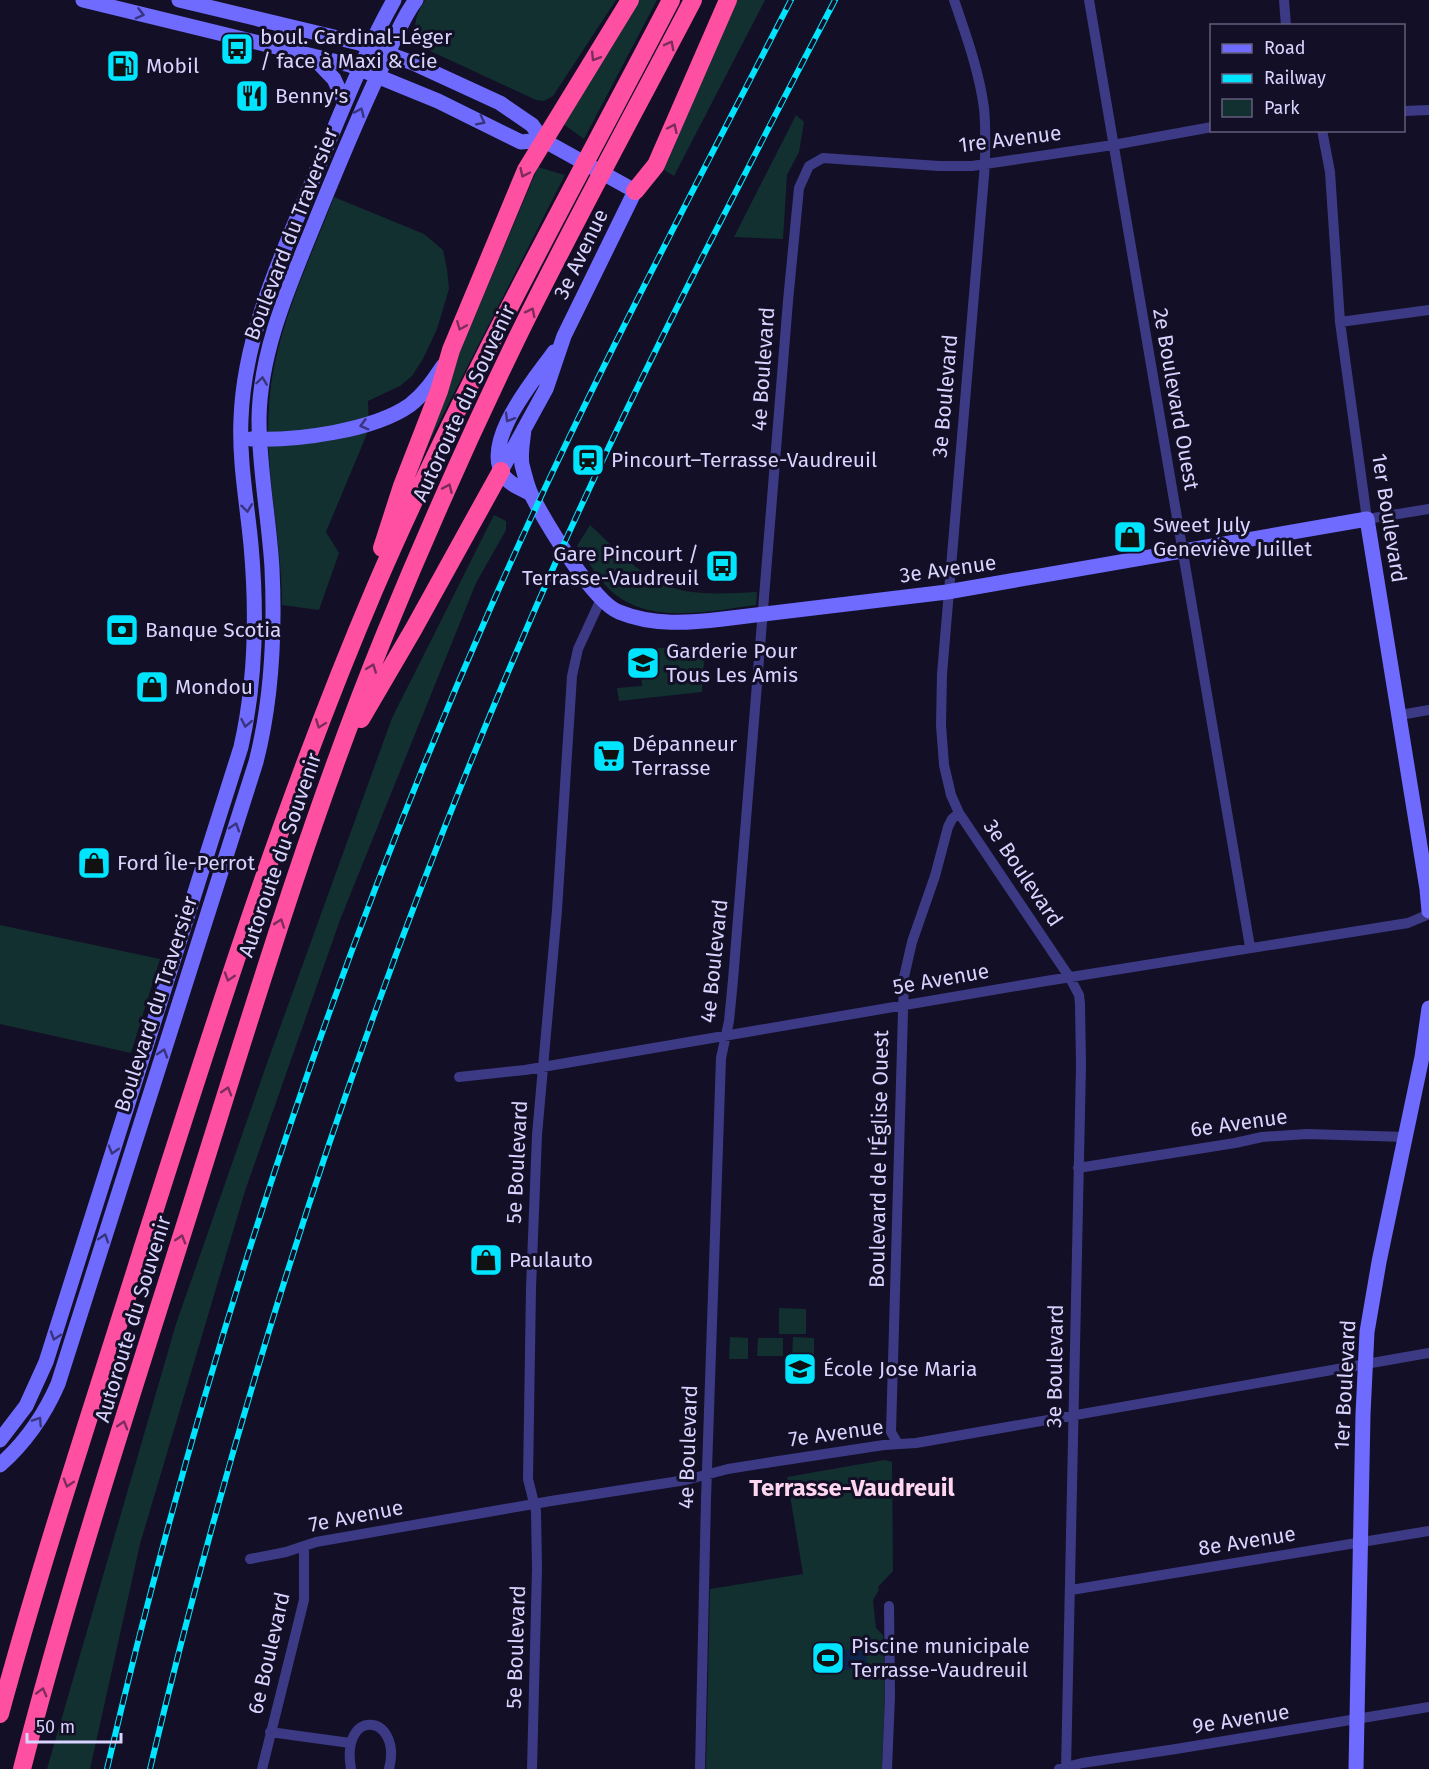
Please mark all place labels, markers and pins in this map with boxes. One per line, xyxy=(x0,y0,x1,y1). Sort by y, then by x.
place label: boul. Cardinal-Léger / face à Maxi & Cie xyxy=(260,24,452,74)
bus stop icon: boul. Cardinal-Léger / face à Maxi & Cie xyxy=(219,31,255,67)
fuel station icon: Mobil xyxy=(105,48,141,84)
place label: Mobil xyxy=(146,53,199,79)
restaurant icon: Benny's xyxy=(234,78,270,114)
place label: Benny's xyxy=(275,83,348,109)
station icon: Pincourt–Terrasse-Vaudreuil xyxy=(570,442,606,478)
place label: Pincourt–Terrasse-Vaudreuil xyxy=(611,447,877,473)
place label: Sweet July Geneviève Juillet xyxy=(1153,512,1312,562)
shop icon: Sweet July Geneviève Juillet xyxy=(1112,519,1148,555)
place label: Gare Pincourt / Terrasse-Vaudreuil xyxy=(522,541,699,591)
bus stop icon: Gare Pincourt / Terrasse-Vaudreuil xyxy=(704,548,740,584)
bank icon: Banque Scotia xyxy=(104,612,140,648)
place label: Banque Scotia xyxy=(145,617,282,643)
place label: Garderie Pour Tous Les Amis xyxy=(666,638,798,688)
school or university icon: Garderie Pour Tous Les Amis xyxy=(625,645,661,681)
shop icon: Mondou xyxy=(134,669,170,705)
place label: Mondou xyxy=(175,674,253,700)
place label: Dépanneur Terrasse xyxy=(632,731,737,781)
supermarket icon: Dépanneur Terrasse xyxy=(591,738,627,774)
shop icon: Ford Île-Perrot xyxy=(76,845,112,881)
place label: Ford Île-Perrot xyxy=(117,850,255,876)
shop icon: Paulauto xyxy=(468,1242,504,1278)
place label: Paulauto xyxy=(509,1247,593,1273)
school or university icon: École Jose Maria xyxy=(782,1351,818,1387)
place label: École Jose Maria xyxy=(823,1356,977,1382)
place label: Piscine municipale Terrasse-Vaudreuil xyxy=(851,1633,1030,1683)
sports icon: Piscine municipale Terrasse-Vaudreuil xyxy=(810,1640,846,1676)

